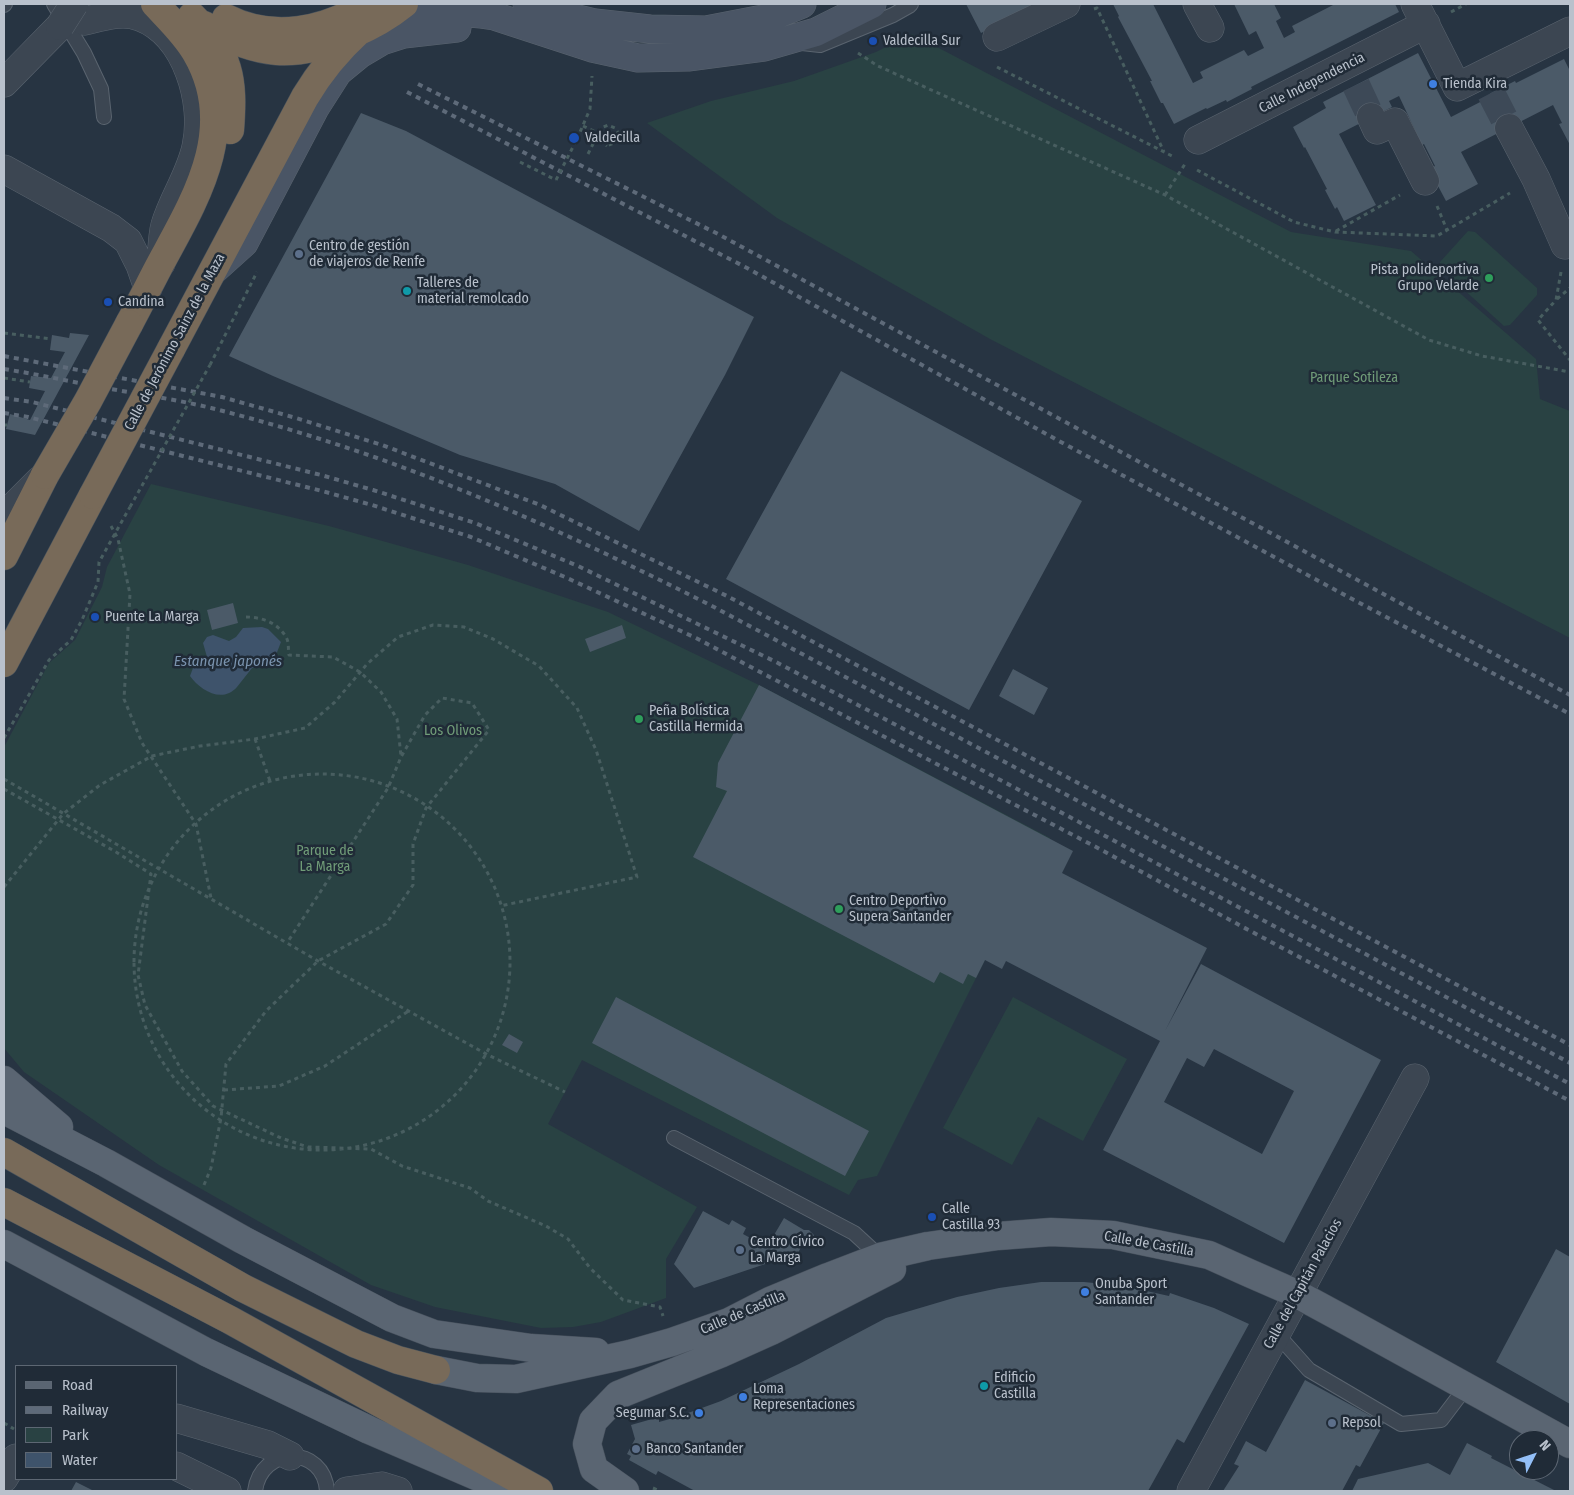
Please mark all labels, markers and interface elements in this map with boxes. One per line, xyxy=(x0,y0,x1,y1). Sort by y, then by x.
place label: Valdecilla Sur xyxy=(883,33,960,49)
marker: Valdecilla Sur xyxy=(867,35,879,47)
street label: Calle Independencia xyxy=(1256,49,1368,117)
place label: Tienda Kira xyxy=(1443,76,1507,92)
marker: Tienda Kira xyxy=(1427,78,1439,90)
place label: Valdecilla xyxy=(585,130,640,146)
marker: Valdecilla xyxy=(567,131,581,145)
place label: Centro de gestión de viajeros de Renfe xyxy=(309,238,425,270)
marker: Centro de gestión de viajeros de Renfe xyxy=(293,248,305,260)
street label: Calle de Jerónimo Sainz de la Maza xyxy=(121,251,229,433)
place label: Pista polideportiva Grupo Velarde xyxy=(1370,262,1479,294)
marker: Pista polideportiva Grupo Velarde xyxy=(1483,272,1495,284)
place label: Talleres de material remolcado xyxy=(417,275,529,308)
marker: Talleres de material remolcado xyxy=(401,285,413,297)
place label: Candina xyxy=(118,294,164,310)
marker: Candina xyxy=(102,296,114,308)
park label: Parque Sotileza xyxy=(1310,370,1398,386)
place label: Puente La Marga xyxy=(105,609,199,625)
marker: Puente La Marga xyxy=(89,611,101,623)
water label: Estanque japonés xyxy=(174,653,282,671)
place label: Peña Bolística Castilla Hermida xyxy=(649,703,743,736)
marker: Peña Bolística Castilla Hermida xyxy=(633,713,645,725)
park label: Los Olivos xyxy=(424,723,482,739)
park label: Parque de La Marga xyxy=(296,843,354,876)
place label: Centro Deportivo Supera Santander xyxy=(849,893,951,926)
marker: Centro Deportivo Supera Santander xyxy=(833,903,845,915)
place label: Calle Castilla 93 xyxy=(942,1201,1000,1234)
marker: Calle Castilla 93 xyxy=(926,1211,938,1223)
street label: Calle del Capitán Palacios xyxy=(1260,1216,1346,1352)
street label: Calle de Castilla xyxy=(1103,1228,1195,1260)
place label: Centro Cívico La Marga xyxy=(750,1234,824,1266)
marker: Centro Cívico La Marga xyxy=(734,1244,746,1256)
place label: Onuba Sport Santander xyxy=(1095,1276,1167,1308)
marker: Onuba Sport Santander xyxy=(1079,1286,1091,1298)
street label: Calle de Castilla xyxy=(698,1288,788,1338)
legend xyxy=(15,1365,178,1480)
place label: Edificio Castilla xyxy=(994,1370,1036,1402)
text: Road xyxy=(62,1376,93,1394)
marker: Edificio Castilla xyxy=(978,1380,990,1392)
place label: Loma Representaciones xyxy=(753,1381,855,1414)
marker: Loma Representaciones xyxy=(737,1391,749,1403)
text: Railway xyxy=(62,1401,109,1419)
place label: Segumar S.C. xyxy=(616,1405,689,1421)
marker: Segumar S.C. xyxy=(693,1407,705,1419)
place label: Repsol xyxy=(1342,1415,1381,1431)
marker: Repsol xyxy=(1326,1417,1338,1429)
text: Park xyxy=(62,1426,89,1444)
north arrow xyxy=(1509,1430,1559,1480)
text: N xyxy=(1536,1437,1554,1454)
place label: Banco Santander xyxy=(646,1441,743,1457)
marker: Banco Santander xyxy=(630,1443,642,1455)
text: Water xyxy=(62,1451,97,1469)

